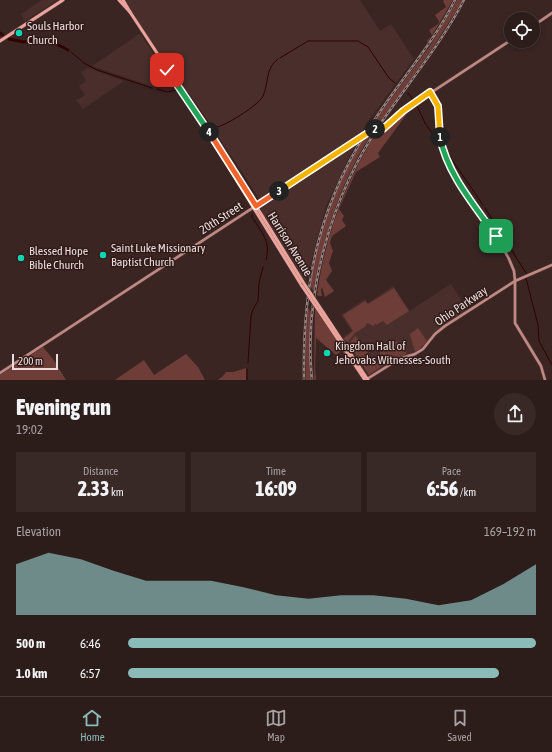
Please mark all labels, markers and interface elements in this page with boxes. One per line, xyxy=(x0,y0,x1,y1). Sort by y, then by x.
map controls xyxy=(504,12,540,48)
button: locate xyxy=(504,12,540,48)
place label: Souls Harbor Church xyxy=(27,19,84,47)
marker: Souls Harbor Church xyxy=(14,28,24,38)
pin xyxy=(150,53,184,87)
icon: check xyxy=(156,59,178,81)
pin: 2 xyxy=(365,119,385,139)
pin: 4 xyxy=(199,122,219,142)
text: 2 xyxy=(372,123,378,135)
text: 4 xyxy=(206,126,212,138)
pin: 1 xyxy=(430,127,450,147)
text: 1 xyxy=(437,131,443,143)
pin: 3 xyxy=(269,181,289,201)
text: 3 xyxy=(276,185,282,197)
street label: 20th Street xyxy=(197,199,246,237)
street label: Harrison Avenue xyxy=(265,209,315,279)
pin xyxy=(479,219,513,253)
icon: arrive xyxy=(485,225,507,247)
place label: Saint Luke Missionary Baptist Church xyxy=(111,241,205,269)
place label: Blessed Hope Bible Church xyxy=(29,244,88,272)
marker: Saint Luke Missionary Baptist Church xyxy=(98,250,108,260)
marker: Blessed Hope Bible Church xyxy=(16,253,26,263)
street label: Ohio Parkway xyxy=(432,283,490,329)
place label: Kingdom Hall of Jehovahs Witnesses-South xyxy=(335,339,451,367)
marker: Kingdom Hall of Jehovahs Witnesses-South xyxy=(322,348,332,358)
scale bar xyxy=(12,352,58,371)
text: 200 m xyxy=(18,355,43,367)
button: share xyxy=(494,393,536,435)
text: Evening run xyxy=(16,394,111,420)
text: 19:02 xyxy=(16,422,43,437)
text: Distance xyxy=(83,465,118,477)
text: Time xyxy=(266,465,286,477)
text: Pace xyxy=(442,465,461,477)
text: 2.33 xyxy=(78,477,109,500)
text: 16:09 xyxy=(255,477,297,500)
text: 6:56 xyxy=(426,477,458,500)
text: km xyxy=(109,486,124,498)
text: /km xyxy=(458,486,476,498)
text: Elevation xyxy=(16,524,61,539)
text: 169–192 m xyxy=(484,524,536,539)
text: 500 m xyxy=(16,636,45,651)
text: 6:46 xyxy=(80,636,101,651)
text: 1.0 km xyxy=(16,666,47,681)
text: 6:57 xyxy=(80,666,101,681)
tab: Home xyxy=(80,707,105,743)
tab: Map xyxy=(265,707,287,743)
tab: Saved xyxy=(447,707,472,743)

